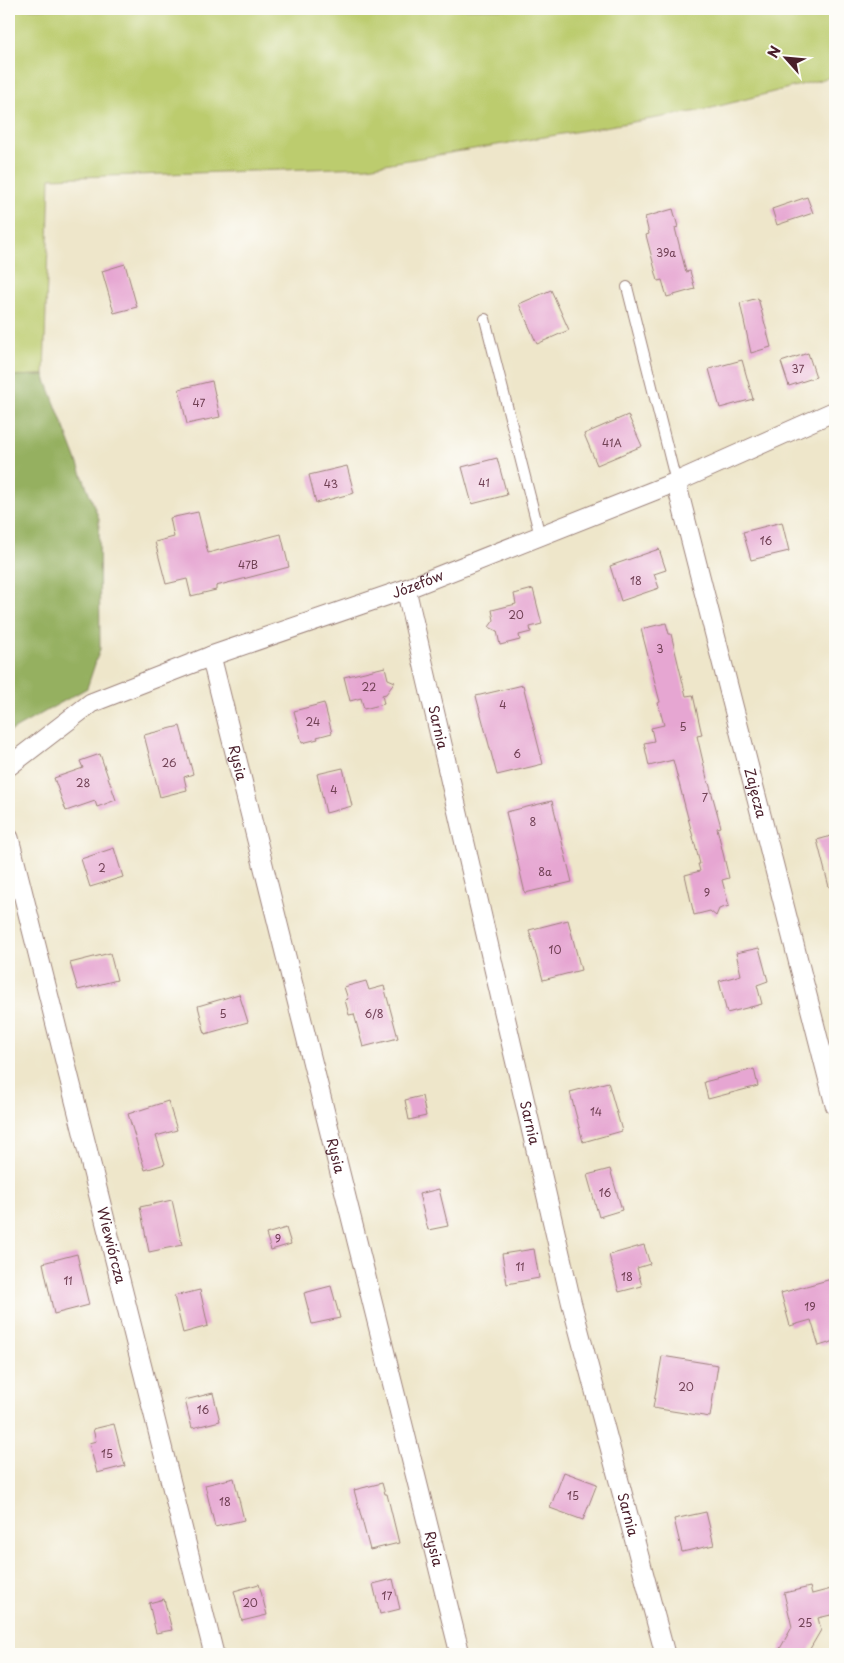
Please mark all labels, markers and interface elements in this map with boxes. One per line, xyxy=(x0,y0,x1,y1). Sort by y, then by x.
north arrow xyxy=(762,32,812,82)
text: N xyxy=(762,42,786,62)
house number: 39a xyxy=(656,244,676,261)
house number: 37 xyxy=(792,360,805,377)
house number: 47 xyxy=(193,394,206,411)
house number: 41A xyxy=(602,434,622,451)
house number: 41 xyxy=(478,474,490,491)
house number: 43 xyxy=(324,475,338,492)
house number: 16 xyxy=(760,532,773,549)
house number: 47B xyxy=(238,556,258,573)
street label: Józefów xyxy=(389,564,447,603)
house number: 18 xyxy=(630,572,642,589)
house number: 20 xyxy=(508,606,524,623)
house number: 3 xyxy=(656,640,664,657)
house number: 22 xyxy=(362,678,376,695)
house number: 4 xyxy=(499,696,507,713)
street label: Sarnia xyxy=(423,703,454,752)
house number: 24 xyxy=(306,713,320,730)
house number: 5 xyxy=(679,718,687,735)
street label: Rysia xyxy=(224,743,253,783)
house number: 6 xyxy=(513,745,521,762)
house number: 26 xyxy=(161,754,177,771)
street label: Zajęcza xyxy=(739,766,772,820)
house number: 28 xyxy=(76,774,90,791)
house number: 4 xyxy=(330,781,338,798)
house number: 7 xyxy=(702,789,708,806)
house number: 8 xyxy=(530,813,537,830)
house number: 2 xyxy=(98,859,106,876)
house number: 8a xyxy=(538,863,552,880)
house number: 9 xyxy=(704,884,710,901)
house number: 10 xyxy=(549,941,561,958)
house number: 5 xyxy=(219,1005,227,1022)
house number: 6/8 xyxy=(364,1005,384,1022)
street label: Sarnia xyxy=(515,1099,546,1147)
house number: 14 xyxy=(590,1103,602,1120)
street label: Rysia xyxy=(322,1136,351,1176)
house number: 16 xyxy=(599,1184,612,1201)
street label: Wiewiórcza xyxy=(92,1205,132,1286)
house number: 9 xyxy=(275,1230,281,1247)
house number: 11 xyxy=(515,1258,525,1275)
house number: 18 xyxy=(621,1268,633,1285)
house number: 11 xyxy=(63,1272,73,1289)
house number: 19 xyxy=(804,1298,816,1315)
house number: 20 xyxy=(678,1378,694,1395)
house number: 16 xyxy=(197,1401,210,1418)
house number: 15 xyxy=(101,1445,113,1462)
house number: 15 xyxy=(567,1487,579,1504)
street label: Sarnia xyxy=(613,1490,644,1539)
house number: 18 xyxy=(219,1493,231,1510)
street label: Rysia xyxy=(420,1529,449,1569)
house number: 17 xyxy=(382,1587,393,1604)
house number: 20 xyxy=(242,1594,258,1611)
house number: 25 xyxy=(798,1614,812,1631)

